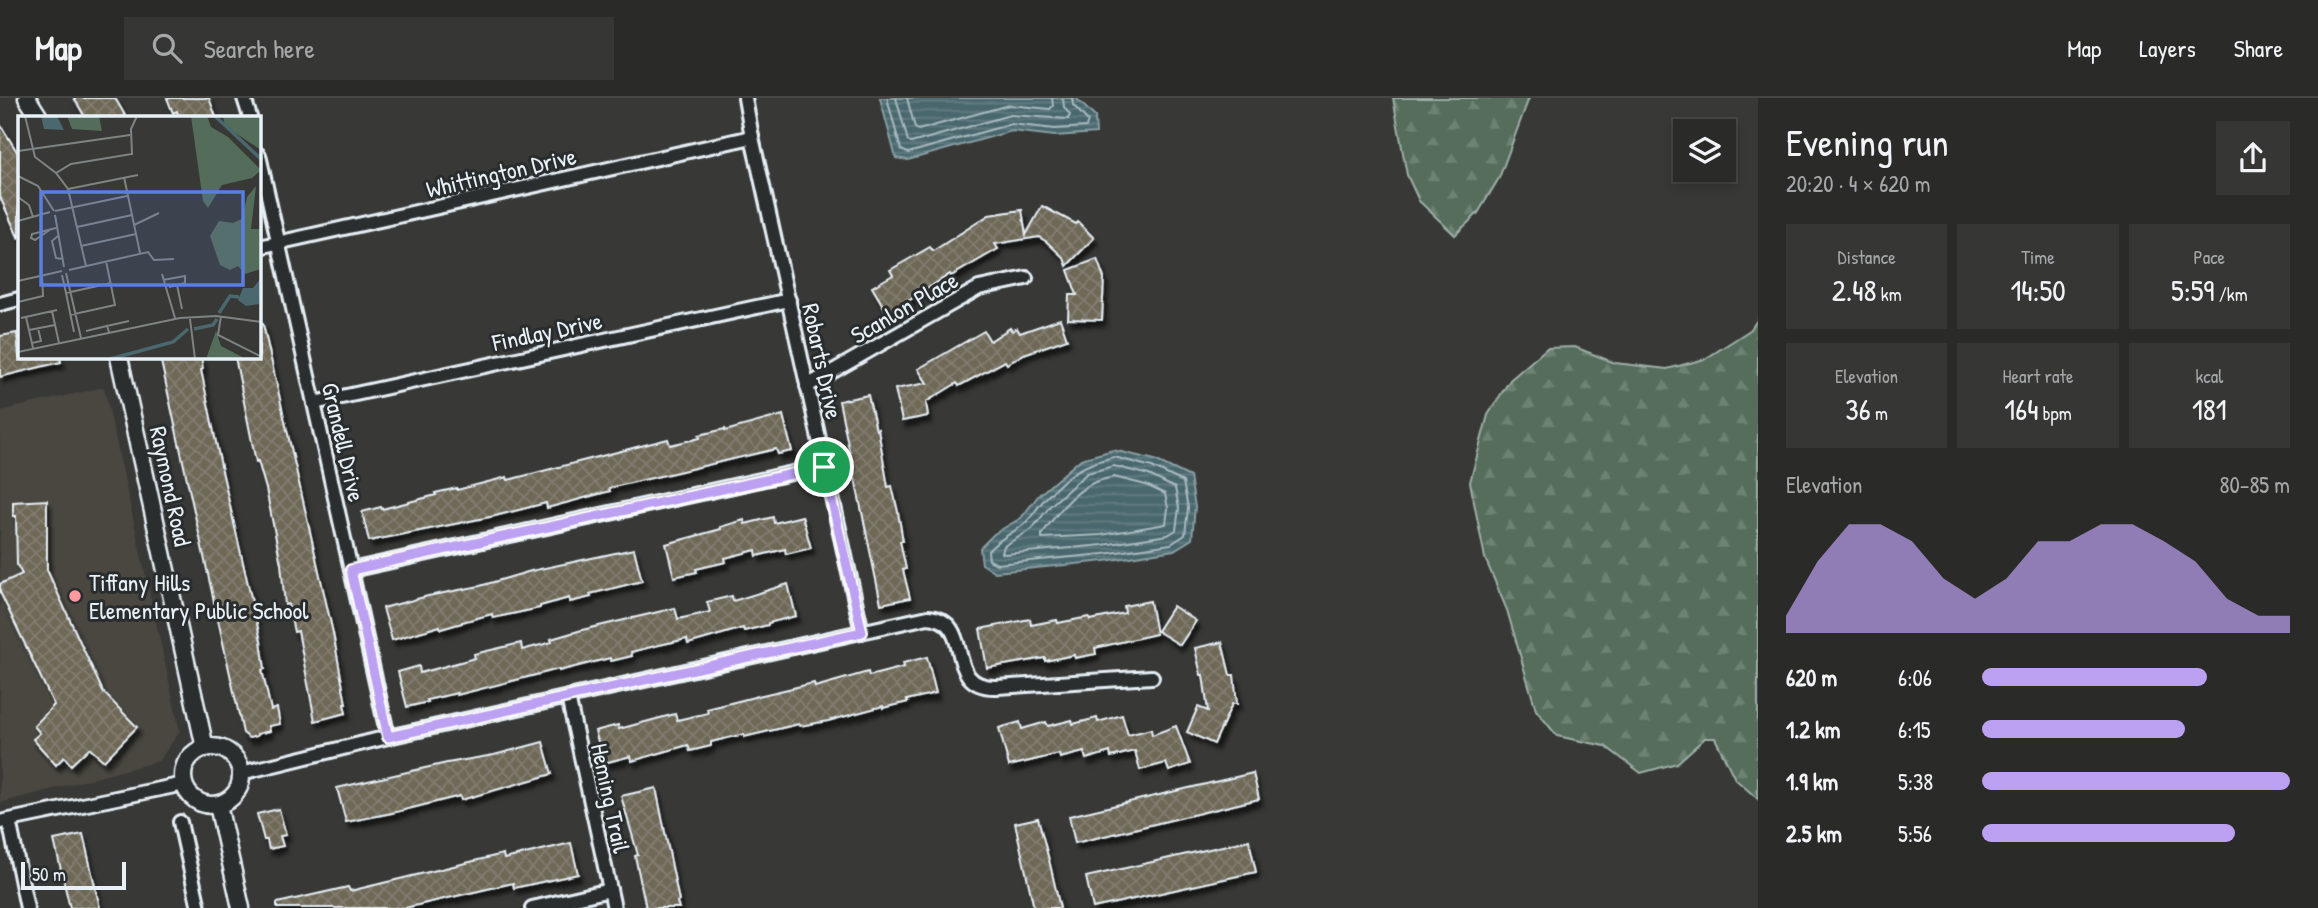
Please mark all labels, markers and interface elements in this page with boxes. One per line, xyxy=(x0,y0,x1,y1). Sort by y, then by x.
search box xyxy=(124,17,614,80)
text: Map xyxy=(35,26,82,70)
icon: search xyxy=(148,29,186,67)
text: Search here xyxy=(204,31,315,66)
text: Map xyxy=(2067,32,2101,64)
text: Layers xyxy=(2139,32,2196,64)
text: Share xyxy=(2234,32,2283,64)
inset map xyxy=(18,116,261,359)
text: Evening run xyxy=(1786,116,1949,168)
map controls xyxy=(1673,119,1736,182)
button: layers xyxy=(1673,119,1736,182)
button: share xyxy=(2216,121,2290,195)
street label: Whittington Drive xyxy=(423,139,580,205)
text: 20:20 · 4 × 620 m xyxy=(1786,168,1930,199)
text: Distance xyxy=(1838,244,1896,270)
text: Time xyxy=(2021,244,2055,270)
text: Pace xyxy=(2194,244,2225,270)
street label: Scanlon Place xyxy=(844,263,964,351)
text: 2.48 xyxy=(1832,270,1876,310)
text: 14:50 xyxy=(2010,270,2066,310)
text: 5:59 xyxy=(2171,270,2214,310)
text: km xyxy=(1876,281,1902,307)
text: /km xyxy=(2214,281,2248,307)
street label: Robarts Drive xyxy=(795,300,851,422)
street label: Findlay Drive xyxy=(488,304,605,358)
text: Elevation xyxy=(1835,363,1898,389)
text: Heart rate xyxy=(2003,363,2073,389)
text: kcal xyxy=(2195,363,2223,389)
street label: Grandell Drive xyxy=(315,379,373,505)
text: 36 xyxy=(1845,389,1871,429)
text: 164 xyxy=(2004,389,2038,429)
text: 181 xyxy=(2192,389,2227,429)
text: m xyxy=(1871,400,1888,426)
text: bpm xyxy=(2038,400,2072,426)
street label: Raymond Road xyxy=(143,423,199,549)
pin xyxy=(794,437,854,497)
icon: arrive xyxy=(805,448,843,486)
text: Elevation xyxy=(1786,469,1862,500)
text: 80–85 m xyxy=(2219,469,2290,500)
place label: Tiffany Hills Elementary Public School xyxy=(89,566,309,626)
marker: Tiffany Hills Elementary Public School xyxy=(67,588,83,604)
text: 620 m xyxy=(1786,662,1837,693)
text: 6:06 xyxy=(1898,662,1932,693)
text: 1.2 km xyxy=(1786,714,1841,745)
text: 6:15 xyxy=(1898,714,1931,745)
street label: Heming Trail xyxy=(584,740,638,856)
text: 1.9 km xyxy=(1786,766,1838,797)
text: 5:38 xyxy=(1898,766,1933,797)
text: 2.5 km xyxy=(1786,818,1842,849)
text: 5:56 xyxy=(1898,818,1932,849)
scale bar xyxy=(21,859,126,891)
text: 50 m xyxy=(32,861,66,887)

